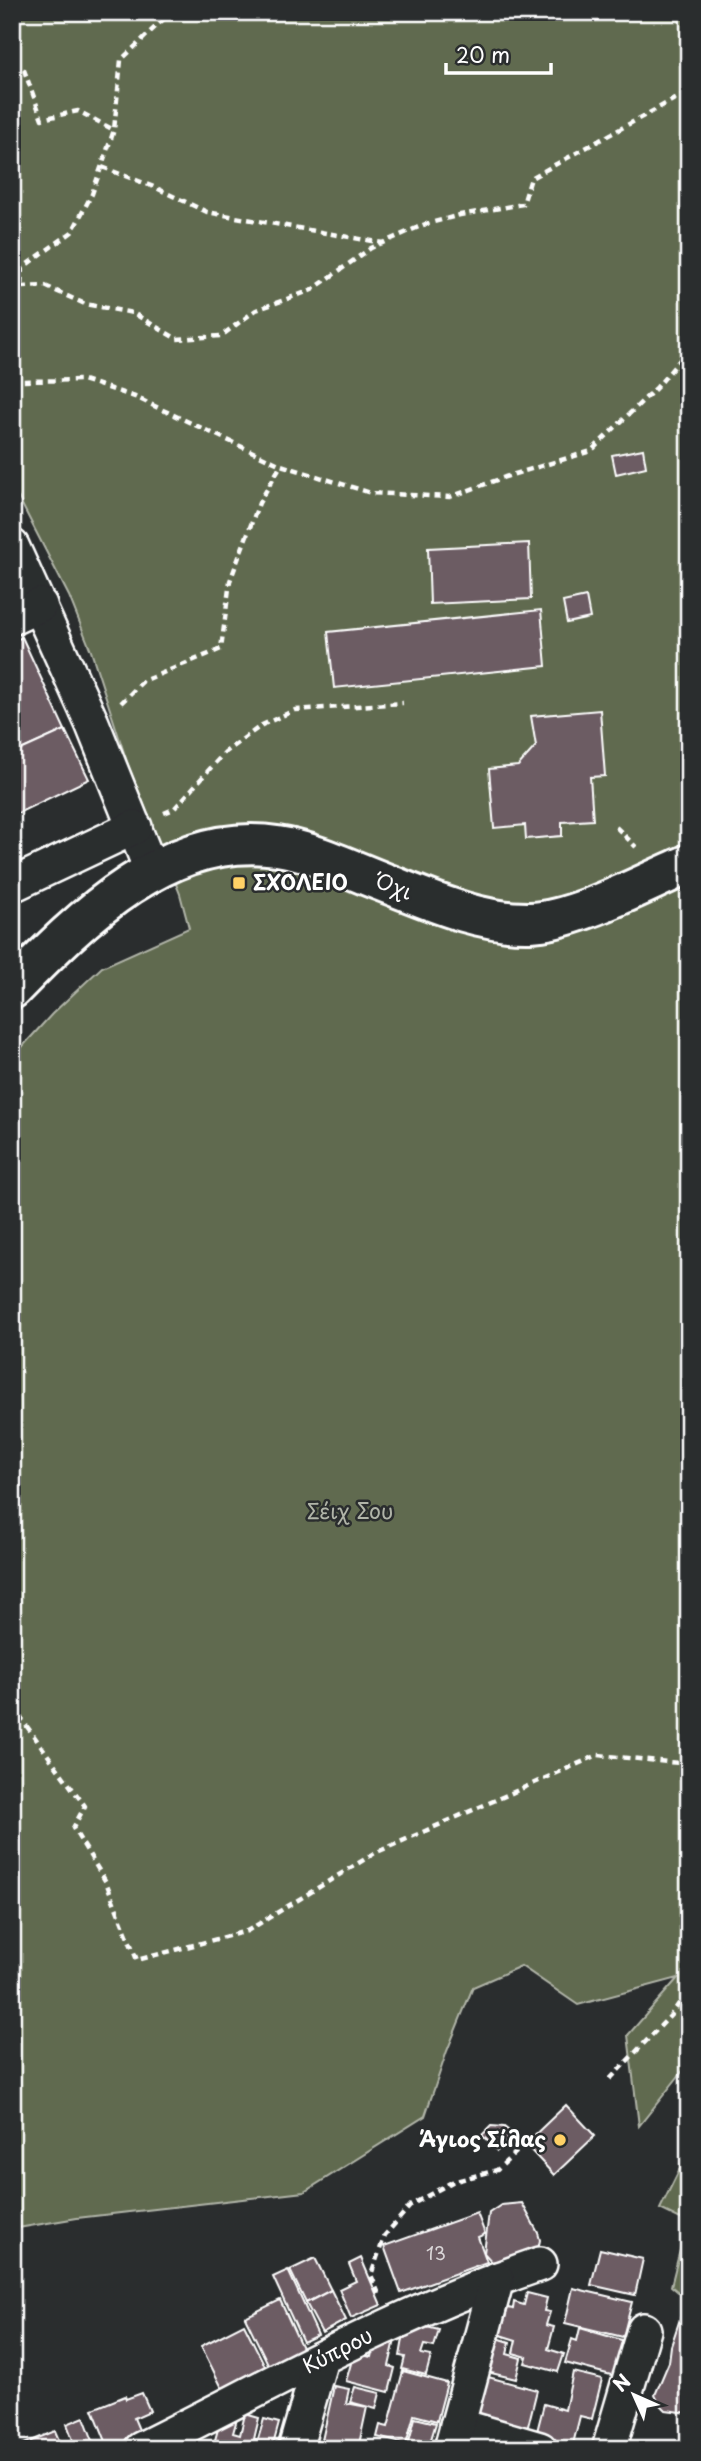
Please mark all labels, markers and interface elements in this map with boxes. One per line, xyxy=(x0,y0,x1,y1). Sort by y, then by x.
scale bar xyxy=(446,32,550,76)
text: 20 m xyxy=(456,38,510,70)
street label: Όχι xyxy=(370,863,418,907)
place label: ΣΧΟΛΕΙΟ xyxy=(253,865,348,897)
marker: ΣΧΟΛΕΙΟ xyxy=(231,875,247,891)
park label: Σέιχ Σου xyxy=(307,1494,393,1526)
place label: Άγιος Σίλας xyxy=(419,2122,546,2154)
marker: Άγιος Σίλας xyxy=(552,2132,568,2148)
house number: 13 xyxy=(426,2239,446,2266)
street label: Κύπρου xyxy=(296,2318,378,2380)
north arrow xyxy=(600,2360,670,2430)
text: N xyxy=(606,2367,636,2397)

